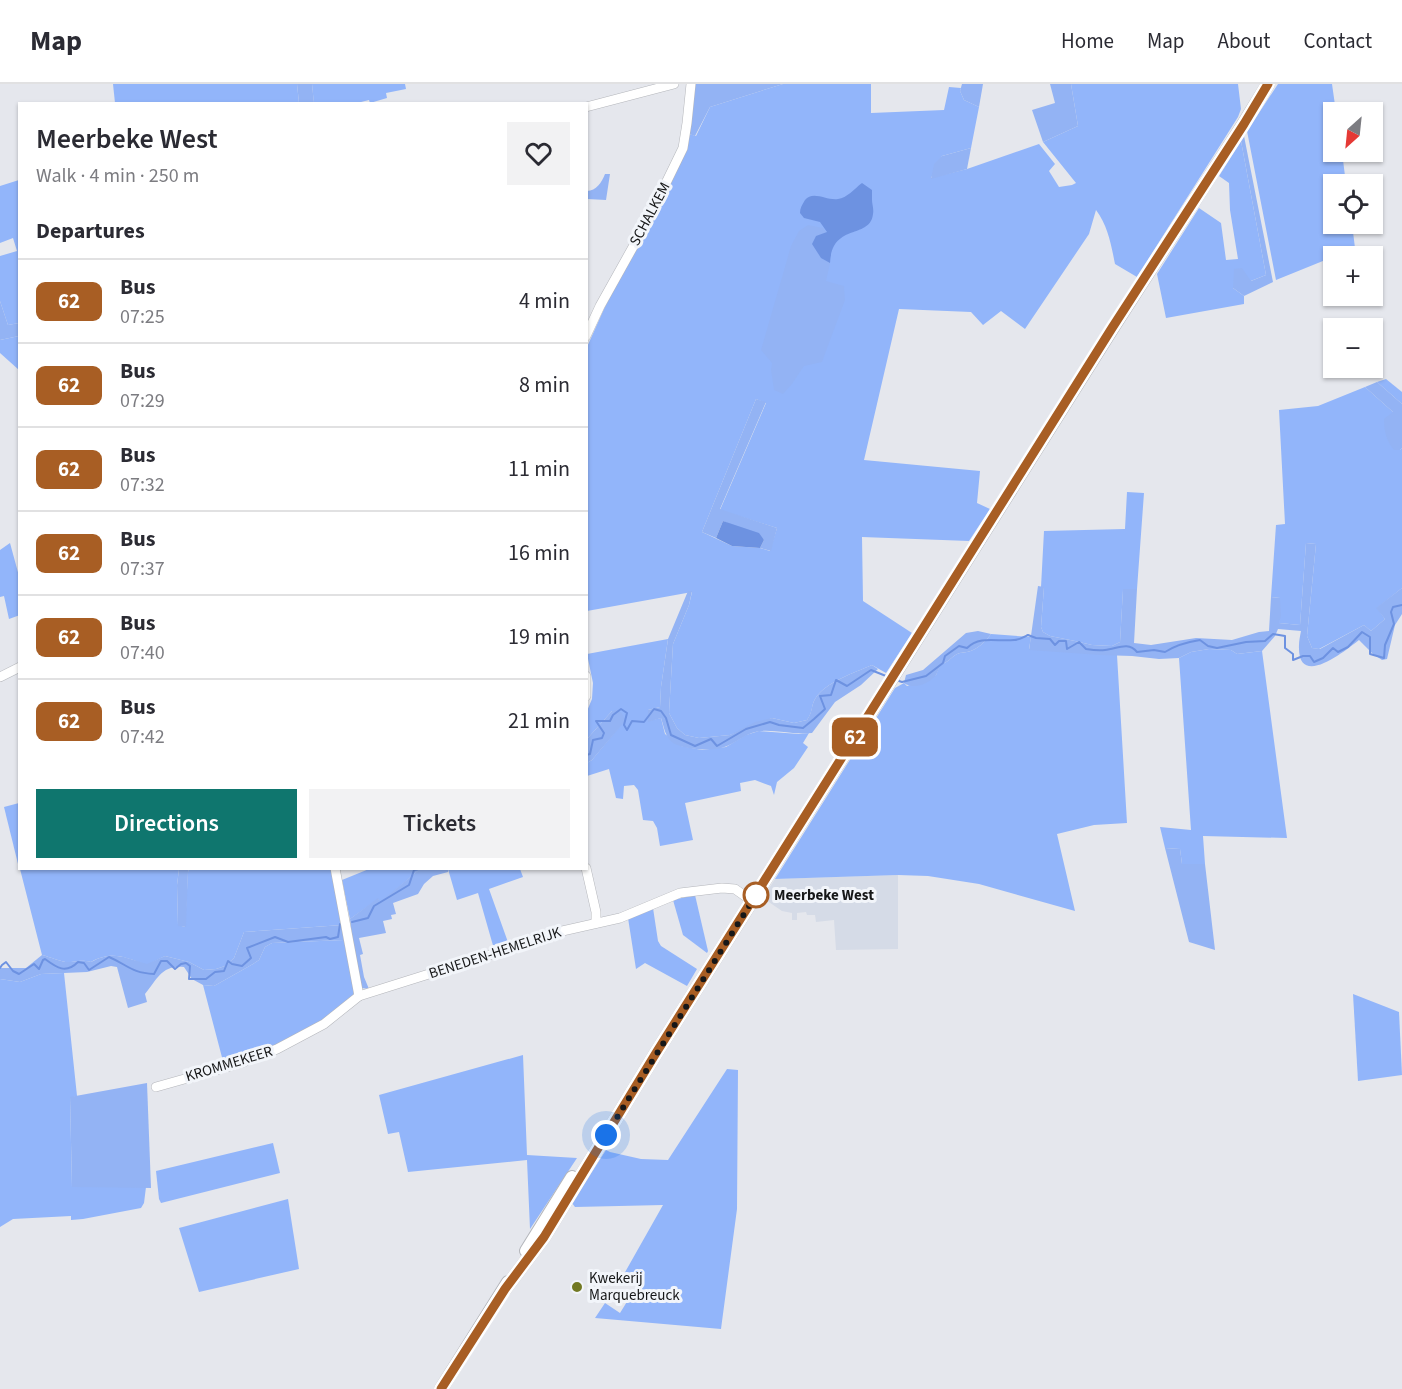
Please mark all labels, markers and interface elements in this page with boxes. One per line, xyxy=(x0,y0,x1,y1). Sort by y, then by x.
text: Map xyxy=(30,21,82,61)
text: Home xyxy=(1061,26,1114,56)
text: Map xyxy=(1147,26,1185,56)
text: About xyxy=(1218,26,1270,56)
text: Contact xyxy=(1303,26,1372,56)
north arrow xyxy=(1323,102,1383,162)
map controls xyxy=(1323,102,1383,378)
text: Meerbeke West xyxy=(36,119,218,159)
button: heart xyxy=(507,122,570,185)
text: Walk · 4 min · 250 m xyxy=(36,162,199,190)
button: locate xyxy=(1323,174,1383,234)
street label: SCHALKEM xyxy=(624,178,676,250)
text: Departures xyxy=(36,215,145,247)
button: + xyxy=(1323,246,1383,306)
text: Bus xyxy=(120,271,156,303)
text: 4 min xyxy=(519,285,570,317)
text: 62 xyxy=(58,286,80,316)
text: 07:25 xyxy=(120,303,165,331)
button: − xyxy=(1323,318,1383,378)
text: Bus xyxy=(120,355,156,387)
text: 8 min xyxy=(519,369,570,401)
text: 62 xyxy=(58,370,80,400)
text: 07:29 xyxy=(120,387,165,415)
text: Bus xyxy=(120,439,156,471)
text: 11 min xyxy=(508,453,570,485)
text: 62 xyxy=(58,454,80,484)
text: 07:32 xyxy=(120,471,165,499)
text: Bus xyxy=(120,523,156,555)
text: 16 min xyxy=(508,537,570,569)
text: 62 xyxy=(58,538,80,568)
text: 07:37 xyxy=(120,555,165,583)
text: Bus xyxy=(120,607,156,639)
text: 19 min xyxy=(508,621,570,653)
text: 62 xyxy=(58,622,80,652)
text: 07:40 xyxy=(120,639,165,667)
text: Bus xyxy=(120,691,156,723)
text: 21 min xyxy=(508,705,570,737)
text: 62 xyxy=(58,706,80,736)
line badge: 62 xyxy=(828,718,882,756)
text: 62 xyxy=(844,722,866,752)
text: 07:42 xyxy=(120,723,165,751)
button: Directions xyxy=(36,789,297,858)
button: Tickets xyxy=(309,789,570,858)
marker: Meerbeke West xyxy=(743,882,769,908)
place label: Meerbeke West xyxy=(774,885,874,906)
street label: BENEDEN-HEMELRIJK xyxy=(426,922,564,984)
street label: KROMMEKEER xyxy=(183,1041,276,1087)
your location xyxy=(591,1120,621,1150)
place label: Kwekerij Marquebreuck xyxy=(589,1268,680,1306)
marker: Kwekerij Marquebreuck xyxy=(570,1280,584,1294)

